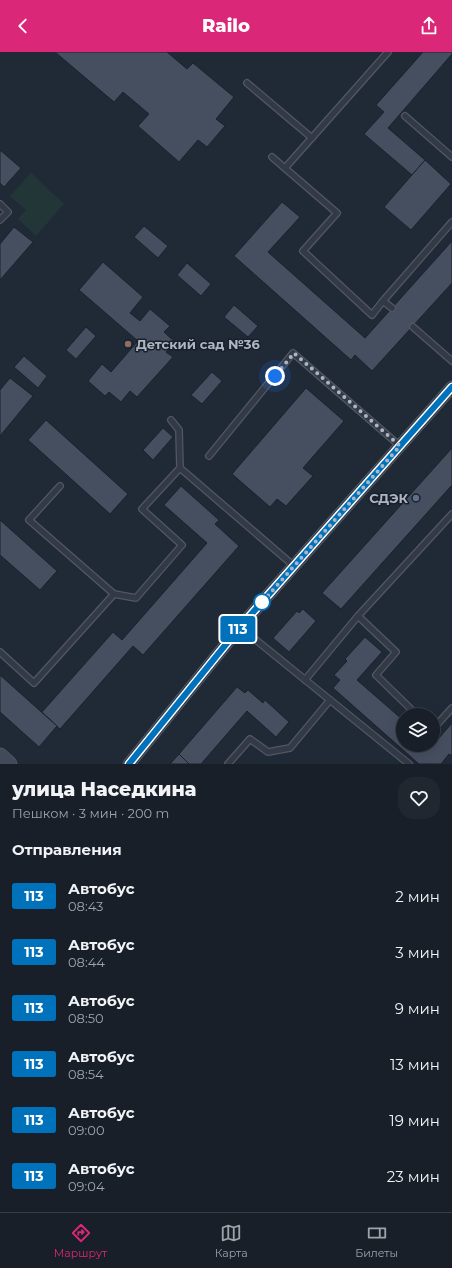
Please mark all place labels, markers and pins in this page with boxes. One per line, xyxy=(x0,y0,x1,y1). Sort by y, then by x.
place label: Детский сад №36 xyxy=(136,336,261,352)
marker: Детский сад №36 xyxy=(123,339,133,349)
place label: СДЭК xyxy=(369,490,408,506)
marker: СДЭК xyxy=(411,493,421,503)
unlabelled marker xyxy=(253,593,271,611)

